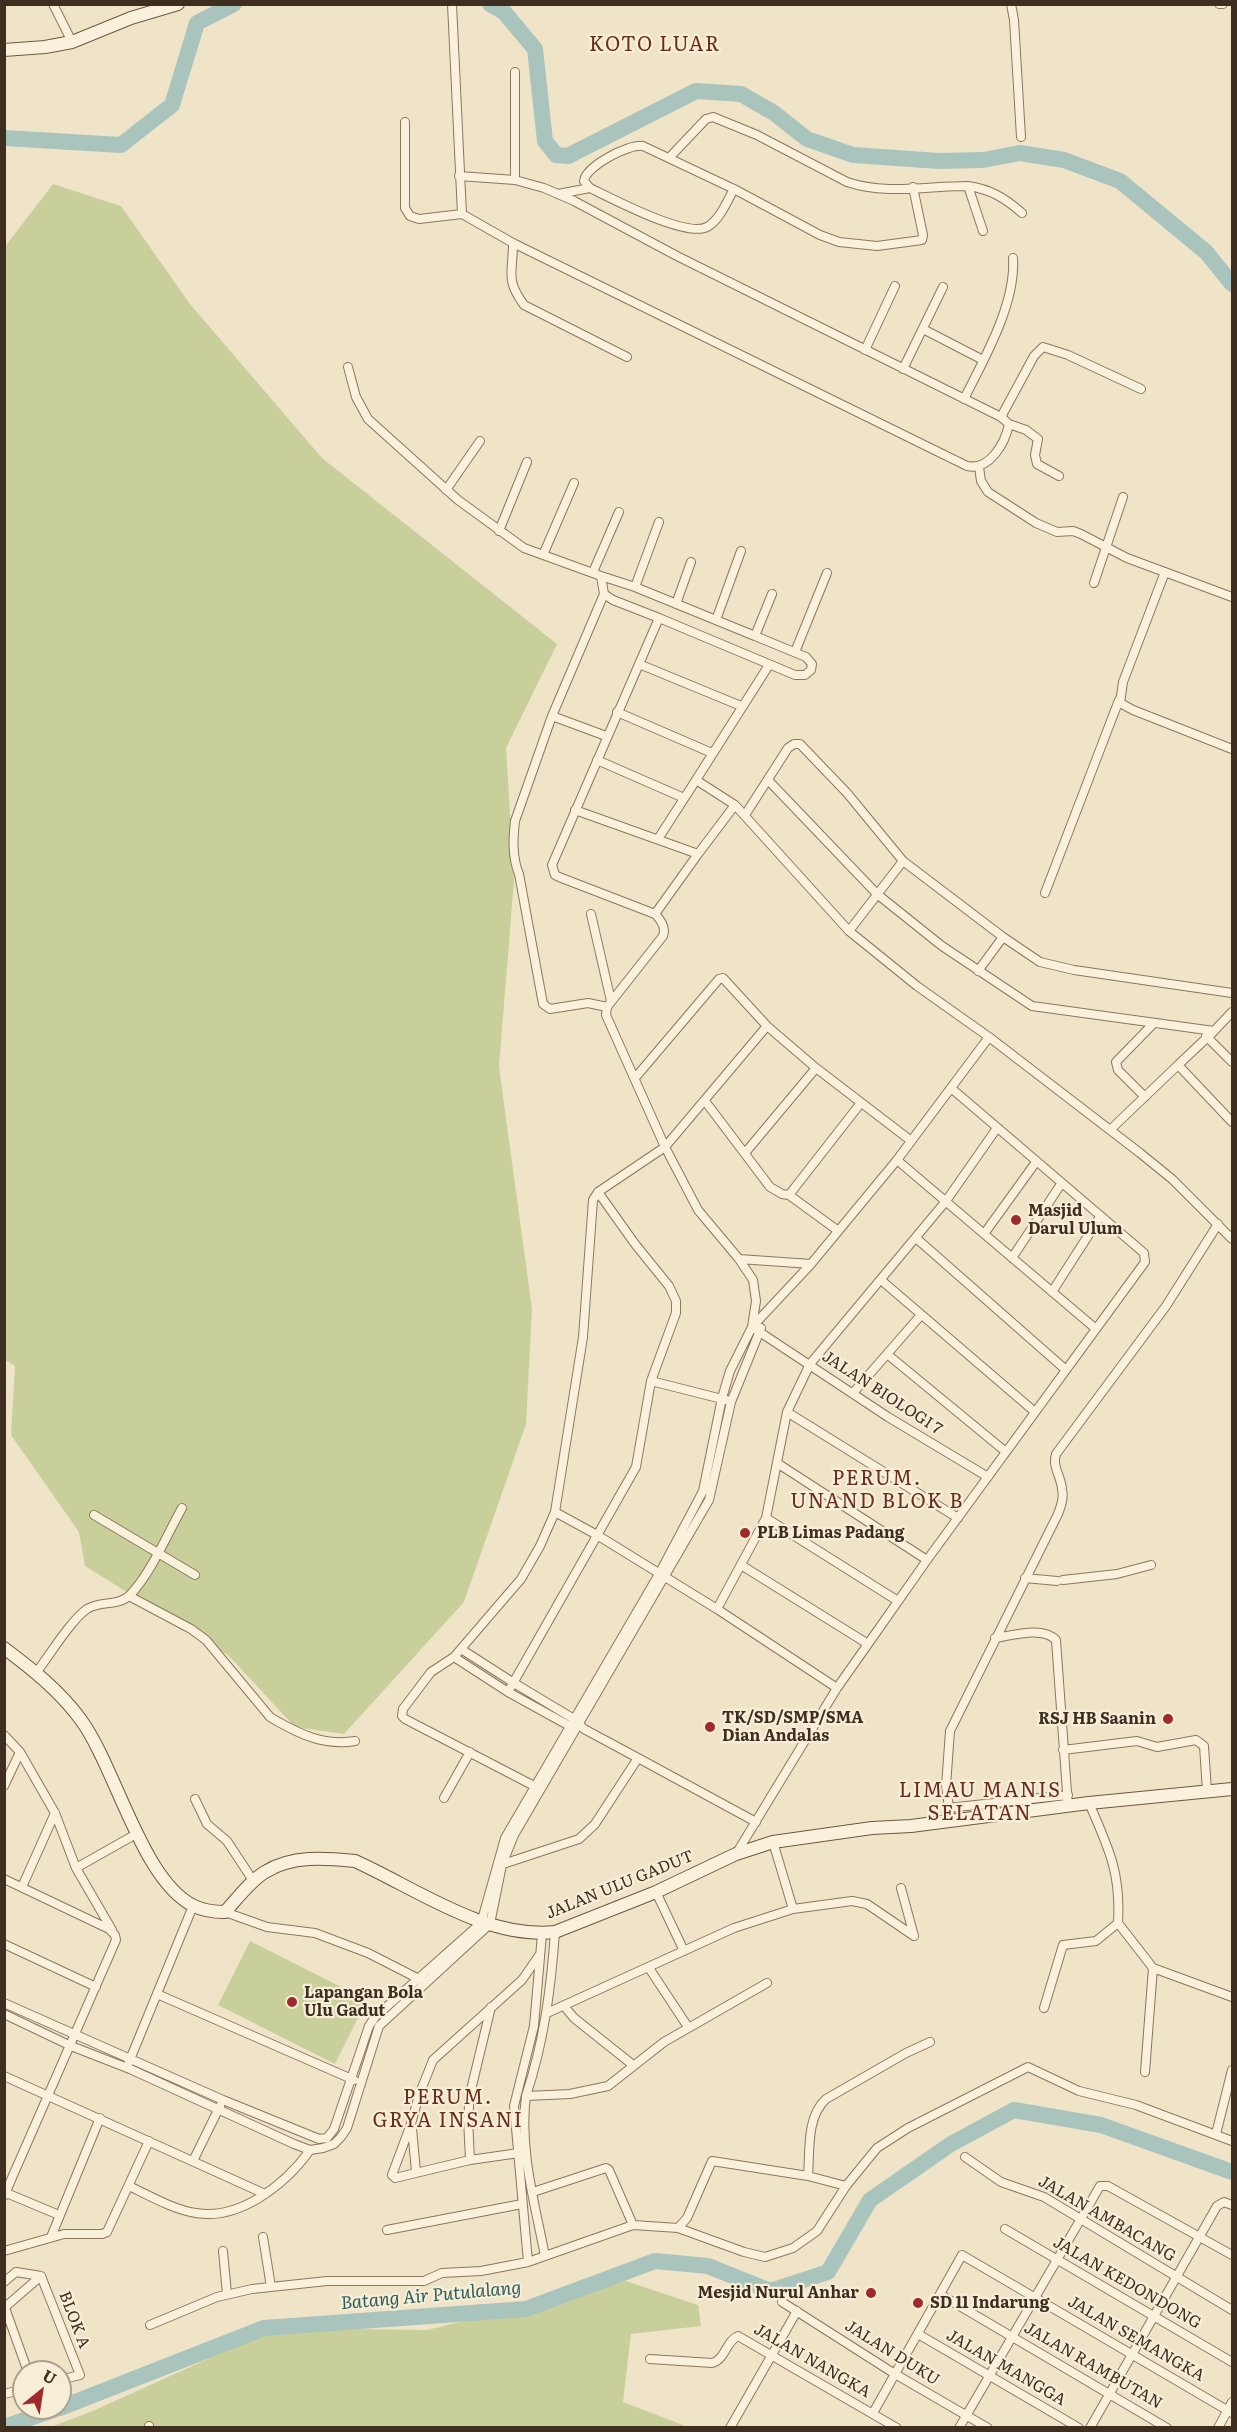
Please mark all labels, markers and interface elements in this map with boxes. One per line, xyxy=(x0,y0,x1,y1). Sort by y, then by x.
district label: KOTO LUAR xyxy=(589,33,721,57)
place label: Masjid Darul Ulum xyxy=(1028,1201,1123,1239)
marker: Masjid Darul Ulum xyxy=(1009,1213,1023,1227)
street label: JALAN BIOLOGI 7 xyxy=(818,1347,946,1439)
district label: PERUM. UNAND BLOK B xyxy=(790,1467,964,1514)
place label: PLB Limas Padang xyxy=(757,1523,905,1543)
marker: PLB Limas Padang xyxy=(738,1526,752,1540)
place label: TK/SD/SMP/SMA Dian Andalas xyxy=(722,1708,863,1746)
place label: RSJ HB Saanin xyxy=(1038,1709,1156,1729)
marker: RSJ HB Saanin xyxy=(1161,1712,1175,1726)
marker: TK/SD/SMP/SMA Dian Andalas xyxy=(703,1720,717,1734)
district label: LIMAU MANIS SELATAN xyxy=(899,1779,1061,1826)
street label: JALAN ULU GADUT xyxy=(543,1847,697,1923)
place label: Lapangan Bola Ulu Gadut xyxy=(304,1983,423,2021)
marker: Lapangan Bola Ulu Gadut xyxy=(285,1995,299,2009)
district label: PERUM. GRYA INSANI xyxy=(373,2086,523,2133)
street label: JALAN AMBACANG xyxy=(1035,2172,1179,2266)
street label: JALAN KEDONDONG xyxy=(1050,2233,1204,2333)
water label: Batang Air Putulalang xyxy=(340,2277,522,2315)
place label: Mesjid Nurul Anhar xyxy=(698,2283,859,2303)
marker: Mesjid Nurul Anhar xyxy=(864,2286,878,2300)
street label: BLOK A xyxy=(54,2289,94,2351)
street label: JALAN SEMANGKA xyxy=(1064,2292,1208,2386)
place label: SD 11 Indarung xyxy=(930,2293,1050,2313)
marker: SD 11 Indarung xyxy=(911,2296,925,2310)
street label: JALAN DUKU xyxy=(841,2316,943,2390)
street label: JALAN RAMBUTAN xyxy=(1021,2319,1165,2413)
street label: JALAN NANGKA xyxy=(750,2320,874,2402)
street label: JALAN MANGGA xyxy=(943,2326,1069,2410)
north arrow xyxy=(12,2360,72,2420)
text: U xyxy=(39,2363,61,2390)

